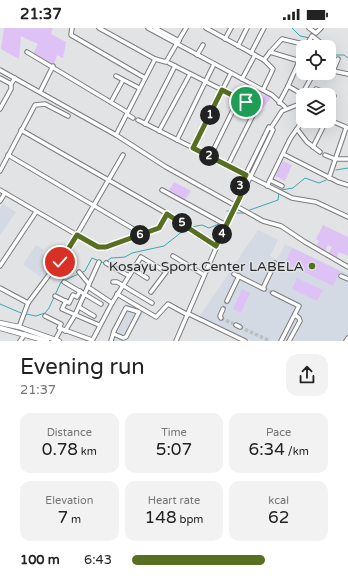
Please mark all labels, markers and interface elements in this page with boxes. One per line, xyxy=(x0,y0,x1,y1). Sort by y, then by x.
text: 21:37 xyxy=(20,5,62,23)
map controls xyxy=(296,40,336,128)
button: locate xyxy=(296,40,336,80)
pin xyxy=(229,85,263,119)
button: layers xyxy=(296,88,336,128)
icon: arrive xyxy=(235,91,257,113)
pin: 1 xyxy=(200,105,220,125)
text: 1 xyxy=(207,108,213,121)
pin: 2 xyxy=(199,146,219,166)
text: 2 xyxy=(206,149,212,162)
pin: 3 xyxy=(230,176,250,196)
text: 3 xyxy=(237,179,243,192)
pin: 5 xyxy=(172,213,192,233)
text: 5 xyxy=(179,216,185,229)
pin: 4 xyxy=(212,224,232,244)
pin: 6 xyxy=(130,225,150,245)
text: 4 xyxy=(219,227,225,240)
text: 6 xyxy=(137,228,143,241)
pin xyxy=(43,245,77,279)
icon: check xyxy=(49,251,71,273)
place label: Kosayu Sport Center LABELA xyxy=(109,258,304,275)
marker: Kosayu Sport Center LABELA xyxy=(307,261,317,271)
text: Evening run xyxy=(20,354,145,380)
button: share xyxy=(286,354,328,396)
text: 21:37 xyxy=(20,382,56,398)
text: Distance xyxy=(47,426,92,439)
text: Time xyxy=(161,426,187,439)
text: Pace xyxy=(266,426,291,439)
text: 0.78 xyxy=(42,439,78,460)
text: 5:07 xyxy=(156,439,192,460)
text: 6:34 xyxy=(249,439,285,460)
text: km xyxy=(78,445,97,458)
text: /km xyxy=(285,445,309,458)
text: Elevation xyxy=(45,494,93,507)
text: Heart rate xyxy=(148,494,200,507)
text: kcal xyxy=(268,494,289,507)
text: 7 xyxy=(58,507,68,528)
text: 148 xyxy=(145,507,177,528)
text: 62 xyxy=(268,507,289,528)
text: m xyxy=(68,513,81,526)
text: bpm xyxy=(177,513,203,526)
text: 100 m xyxy=(20,552,60,568)
text: 6:43 xyxy=(84,552,112,568)

